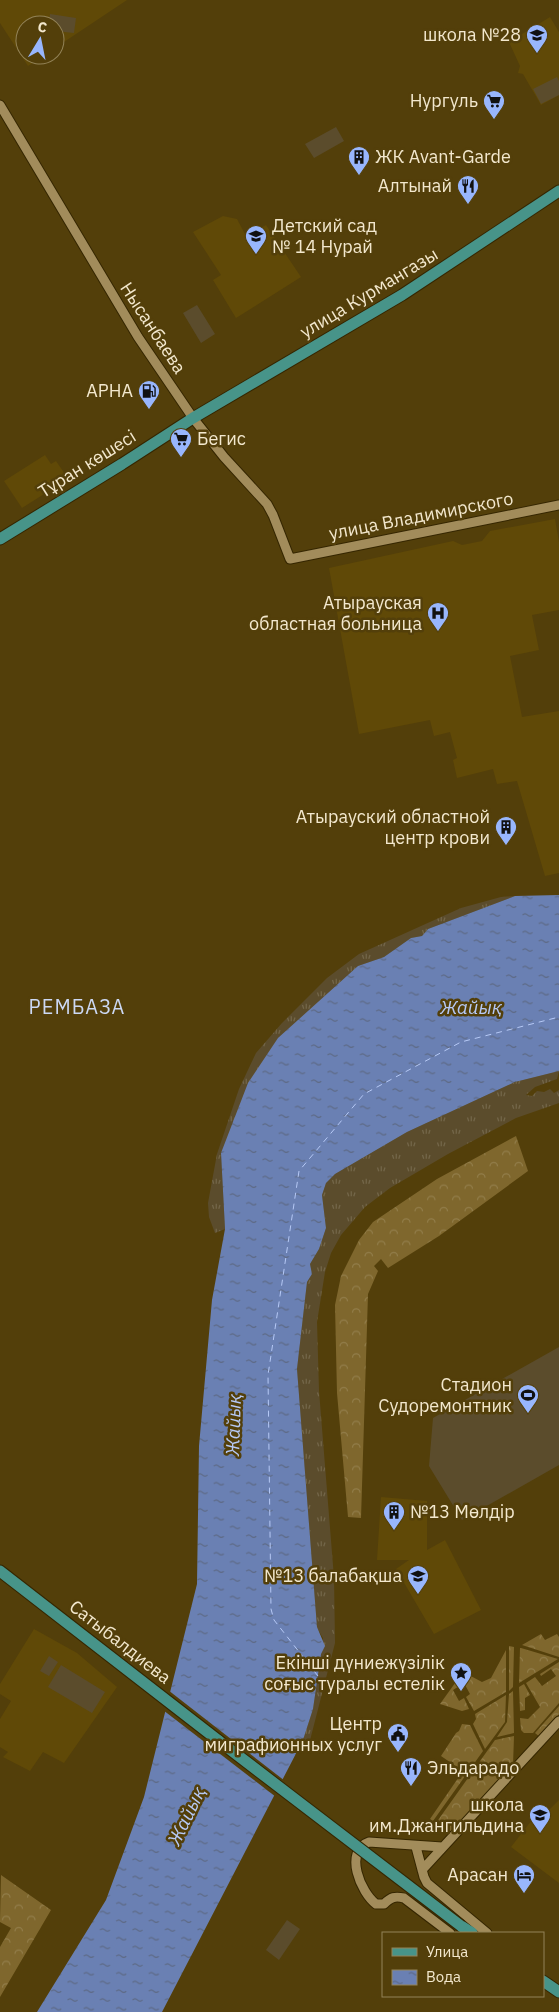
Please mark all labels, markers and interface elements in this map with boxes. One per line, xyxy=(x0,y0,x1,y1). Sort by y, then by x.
north arrow xyxy=(15,15,65,65)
text: С xyxy=(36,18,48,37)
place label: школа №28 xyxy=(423,23,521,46)
school or university icon: школа №28 xyxy=(525,23,549,54)
place label: Нургуль xyxy=(410,89,478,112)
supermarket icon: Нургуль xyxy=(482,89,506,120)
building icon: ЖК Avant-Garde xyxy=(347,145,371,176)
place label: ЖК Avant-Garde xyxy=(375,145,511,168)
place label: Алтынай xyxy=(378,174,452,197)
restaurant icon: Алтынай xyxy=(456,174,480,205)
place label: Детский сад № 14 Нурай xyxy=(272,214,377,258)
school or university icon: Детский сад № 14 Нурай xyxy=(244,224,268,255)
street label: улица Курмангазы xyxy=(296,242,442,343)
street label: Нысанбаева xyxy=(115,278,192,378)
place label: АРНА xyxy=(86,379,133,402)
fuel station icon: АРНА xyxy=(137,379,161,410)
street label: Тұран көшесі xyxy=(34,424,140,503)
supermarket icon: Бегис xyxy=(169,427,193,458)
place label: Бегис xyxy=(197,427,246,450)
street label: улица Владимирского xyxy=(327,486,515,545)
place label: Атырауская областная больница xyxy=(249,591,422,635)
hospital icon: Атырауская областная больница xyxy=(426,601,450,632)
place label: Атырауский областной центр крови xyxy=(296,805,490,849)
building icon: Атырауский областной центр крови xyxy=(494,815,518,846)
district label: РЕМБАЗА xyxy=(29,993,125,1020)
water label: Жайық xyxy=(439,995,503,1019)
place label: Стадион Судоремонтник xyxy=(378,1373,512,1417)
sports icon: Стадион Судоремонтник xyxy=(516,1383,540,1414)
water label: Жайық xyxy=(220,1393,246,1457)
building icon: №13 Мөлдiр xyxy=(382,1500,406,1531)
place label: №13 Мөлдiр xyxy=(410,1500,515,1523)
place label: №13 балабақша xyxy=(264,1564,402,1587)
school or university icon: №13 балабақша xyxy=(406,1564,430,1595)
street label: Сатыбалдиева xyxy=(65,1595,176,1689)
place label: Екінші дүниежүзілік соғыс туралы естелік xyxy=(264,1651,445,1695)
place icon: Екінші дүниежүзілік соғыс туралы естелік xyxy=(449,1661,473,1692)
place label: Центр миграфионных услуг xyxy=(205,1712,382,1756)
public building icon: Центр миграфионных услуг xyxy=(386,1722,410,1753)
restaurant icon: Эльдарадо xyxy=(399,1756,423,1787)
place label: Эльдарадо xyxy=(427,1756,519,1779)
water label: Жайық xyxy=(161,1782,211,1850)
place label: школа им.Джангильдина xyxy=(369,1793,524,1837)
school or university icon: школа им.Джангильдина xyxy=(528,1803,552,1834)
place label: Арасан xyxy=(447,1863,508,1886)
hotel icon: Арасан xyxy=(512,1863,536,1894)
legend xyxy=(382,1932,544,1997)
text: Улица xyxy=(426,1942,468,1961)
text: Вода xyxy=(426,1967,461,1986)

